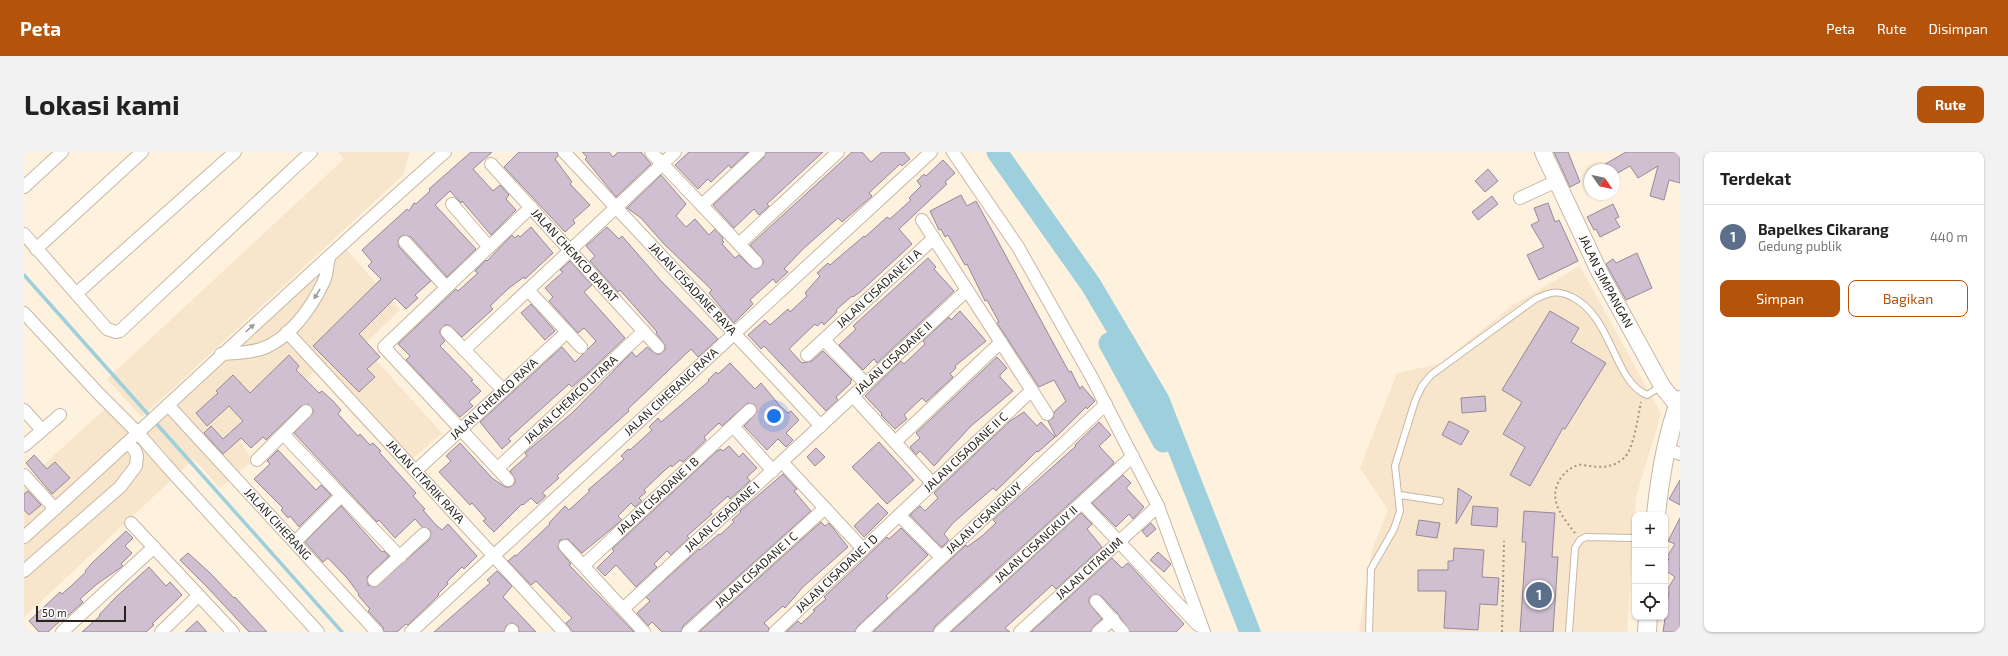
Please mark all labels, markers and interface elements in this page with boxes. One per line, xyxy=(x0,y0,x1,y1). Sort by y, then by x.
text: Peta xyxy=(20,17,61,40)
text: Peta xyxy=(1826,20,1855,37)
text: Rute xyxy=(1877,20,1906,37)
text: Disimpan xyxy=(1928,20,1988,37)
button: Rute xyxy=(1917,86,1984,123)
text: Lokasi kami xyxy=(24,87,180,121)
north arrow xyxy=(1584,164,1620,200)
text: Terdekat xyxy=(1720,168,1791,188)
street label: JALAN CHEMCO BARAT xyxy=(529,205,622,305)
text: Bapelkes Cikarang xyxy=(1758,220,1889,238)
text: 1 xyxy=(1730,229,1736,245)
text: 440 m xyxy=(1930,229,1968,245)
street label: JALAN SIMPANGAN xyxy=(1577,232,1637,330)
text: Gedung publik xyxy=(1758,238,1842,254)
street label: JALAN CISADANE RAYA xyxy=(647,239,740,338)
street label: JALAN CISADANE II A xyxy=(833,245,924,330)
button: Simpan xyxy=(1720,280,1840,317)
button: Bagikan xyxy=(1848,280,1968,317)
one-way arrow xyxy=(313,288,320,300)
street label: JALAN CISADANE II xyxy=(851,318,934,397)
one-way arrow xyxy=(245,324,255,333)
street label: JALAN CIHERANG RAYA xyxy=(621,344,721,438)
street label: JALAN CHEMCO UTARA xyxy=(521,351,620,446)
street label: JALAN CHEMCO RAYA xyxy=(447,354,540,442)
your location xyxy=(764,406,784,426)
street label: JALAN CISADANE II C xyxy=(920,409,1010,494)
street label: JALAN CITARIK RAYA xyxy=(384,437,468,526)
street label: JALAN CISADANE I B xyxy=(613,454,701,537)
street label: JALAN CISADANE I xyxy=(681,478,762,555)
street label: JALAN CISANGKUY xyxy=(943,478,1024,556)
street label: JALAN CIHERANG xyxy=(242,485,315,562)
street label: JALAN CISANGKUY II xyxy=(991,502,1080,585)
map controls xyxy=(1632,512,1668,620)
button: + xyxy=(1632,512,1668,548)
street label: JALAN CISADANE I C xyxy=(711,528,800,610)
street label: JALAN CISADANE I D xyxy=(792,531,880,615)
street label: JALAN CITARUM xyxy=(1052,534,1125,602)
button: − xyxy=(1632,548,1668,584)
pin: 1 xyxy=(1526,580,1552,610)
button: locate xyxy=(1632,584,1668,620)
scale bar xyxy=(36,604,126,623)
text: 50 m xyxy=(42,606,67,619)

